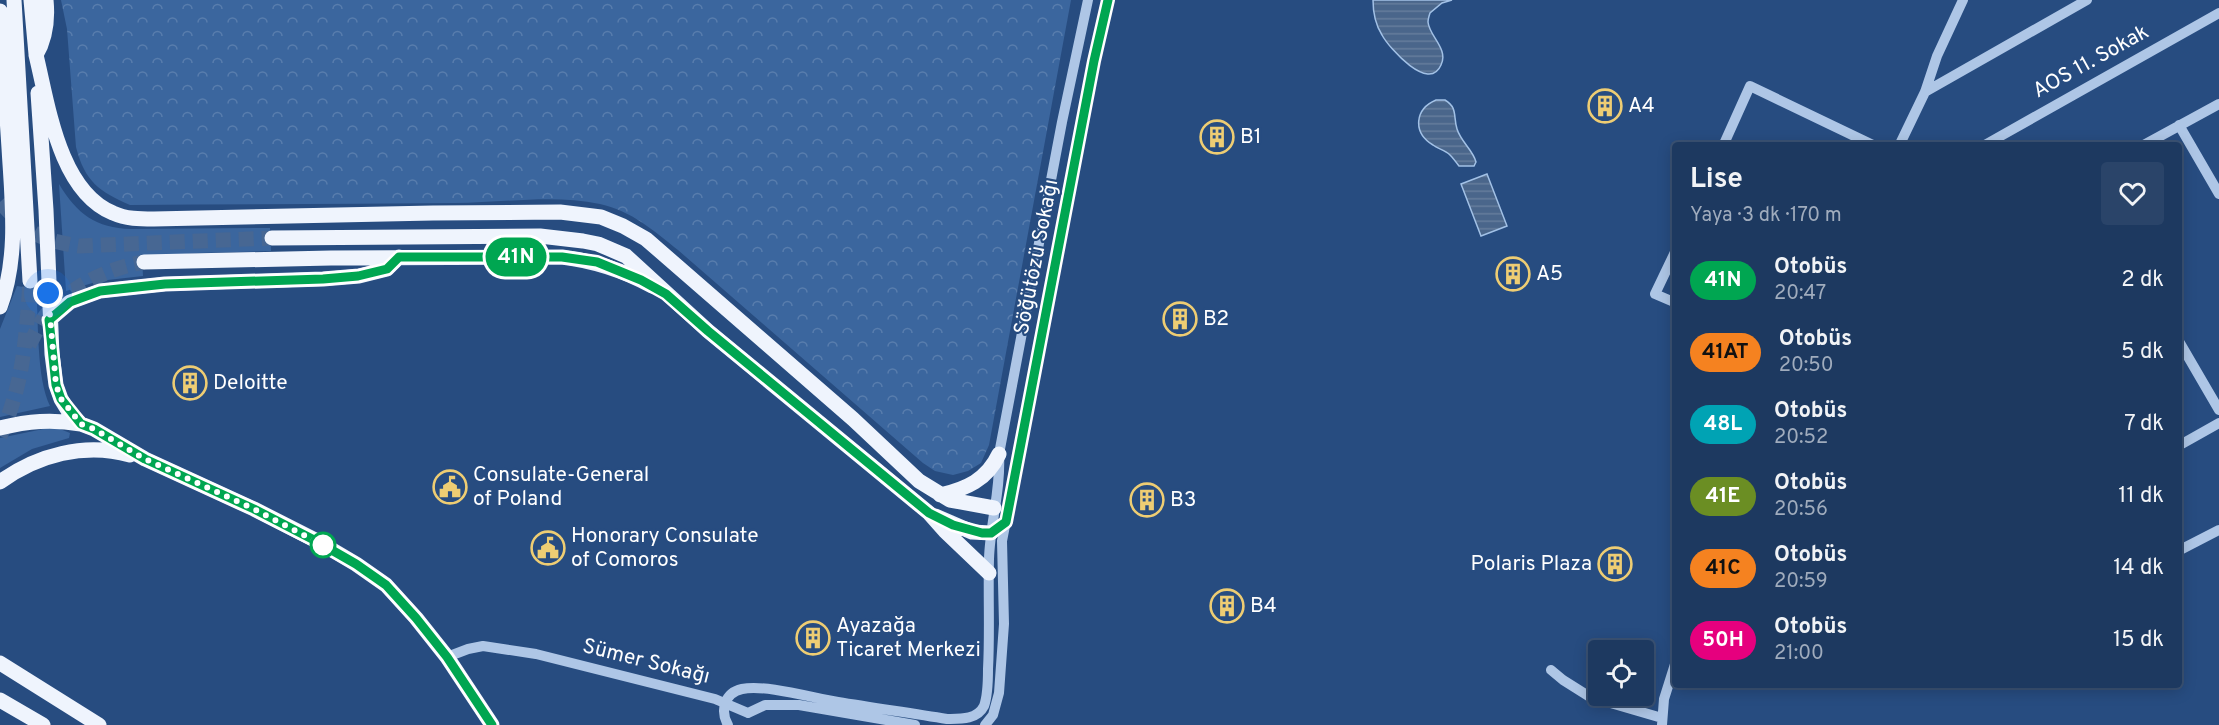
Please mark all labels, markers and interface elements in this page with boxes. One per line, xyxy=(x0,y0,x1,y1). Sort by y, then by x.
street label: AOS 11. Sokak xyxy=(2028,19,2154,105)
building icon: A4 xyxy=(1587,88,1623,124)
place label: A4 xyxy=(1628,93,1655,120)
building icon: B1 xyxy=(1199,119,1235,155)
place label: B1 xyxy=(1240,124,1262,151)
text: Lise xyxy=(1690,162,1743,198)
button: heart xyxy=(2101,162,2164,225)
street label: Söğütözü Sokağı xyxy=(1009,177,1065,337)
text: Yaya · 3 dk · 170 m xyxy=(1690,203,1842,229)
line badge: 41N xyxy=(482,238,550,276)
text: 41N xyxy=(498,244,534,271)
text: Otobüs xyxy=(1774,254,1847,281)
building icon: A5 xyxy=(1495,256,1531,292)
place label: A5 xyxy=(1536,261,1563,288)
text: 41N xyxy=(1705,267,1741,294)
text: 2 dk xyxy=(2121,267,2164,294)
your location xyxy=(33,278,63,308)
text: 20:47 xyxy=(1774,281,1826,307)
building icon: B2 xyxy=(1162,301,1198,337)
place label: B2 xyxy=(1203,306,1229,333)
text: Otobüs xyxy=(1779,326,1852,353)
text: 41AT xyxy=(1702,339,1749,366)
text: 5 dk xyxy=(2121,339,2164,366)
text: 20:50 xyxy=(1779,353,1834,379)
building icon: Deloitte xyxy=(172,365,208,401)
place label: Deloitte xyxy=(213,370,288,397)
text: Otobüs xyxy=(1774,398,1847,425)
text: 48L xyxy=(1704,411,1742,438)
text: 7 dk xyxy=(2124,411,2164,438)
text: 20:52 xyxy=(1774,425,1828,451)
place label: Consulate-General of Poland xyxy=(473,462,649,513)
public building icon: Consulate-General of Poland xyxy=(432,469,468,505)
text: Otobüs xyxy=(1774,470,1847,497)
building icon: B3 xyxy=(1129,482,1165,518)
text: 41E xyxy=(1706,483,1740,510)
text: 11 dk xyxy=(2118,483,2164,510)
place label: B3 xyxy=(1170,487,1196,514)
text: 20:56 xyxy=(1774,497,1828,523)
place label: Honorary Consulate of Comoros xyxy=(571,523,758,574)
public building icon: Honorary Consulate of Comoros xyxy=(530,530,566,566)
unlabelled marker xyxy=(310,532,336,558)
text: Otobüs xyxy=(1774,542,1847,569)
building icon: Polaris Plaza xyxy=(1597,546,1633,582)
place label: Polaris Plaza xyxy=(1471,551,1592,578)
text: 41C xyxy=(1705,555,1741,582)
text: 14 dk xyxy=(2113,555,2164,582)
text: 20:59 xyxy=(1774,569,1828,595)
building icon: B4 xyxy=(1209,588,1245,624)
place label: B4 xyxy=(1250,593,1277,620)
place label: Ayazağa Ticaret Merkezi xyxy=(836,613,981,664)
text: Otobüs xyxy=(1774,614,1847,641)
building icon: Ayazağa Ticaret Merkezi xyxy=(795,620,831,656)
text: 50H xyxy=(1702,627,1744,654)
text: 15 dk xyxy=(2113,627,2164,654)
street label: Sümer Sokağı xyxy=(580,633,712,691)
map controls xyxy=(1588,640,1654,706)
button: locate xyxy=(1588,640,1654,706)
text: 21:00 xyxy=(1774,641,1824,667)

